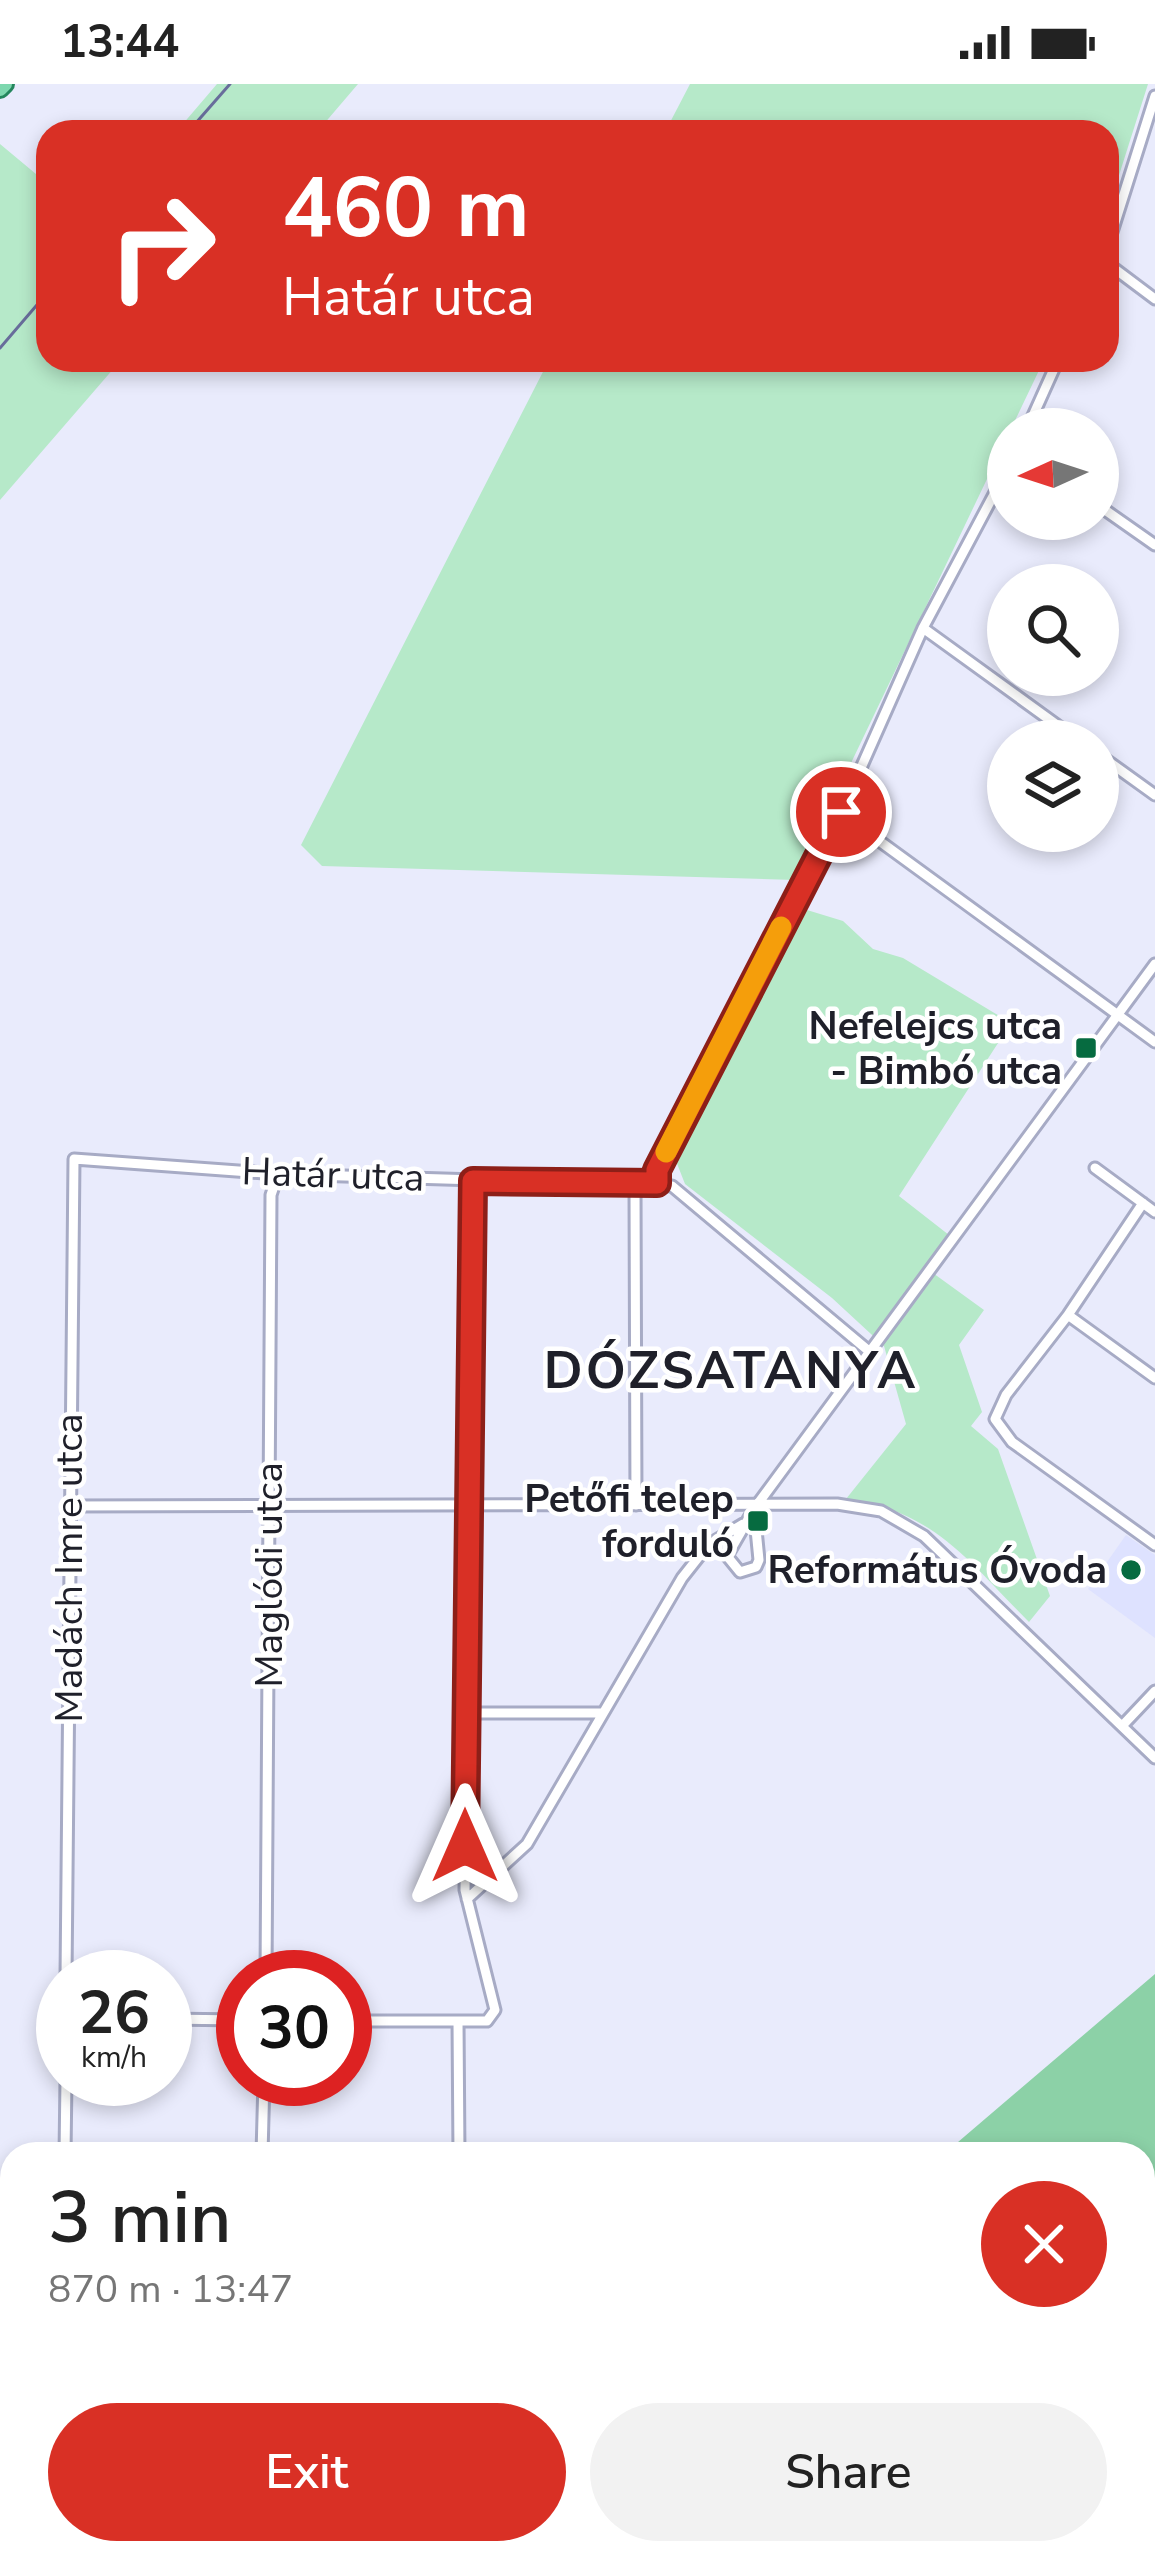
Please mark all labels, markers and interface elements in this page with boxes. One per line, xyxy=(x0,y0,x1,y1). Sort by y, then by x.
text: 13:44 xyxy=(60,12,179,73)
text: 460 m xyxy=(282,151,530,266)
icon: right xyxy=(84,168,240,324)
text: Határ utca xyxy=(282,260,535,334)
north arrow xyxy=(987,408,1119,540)
map controls xyxy=(987,408,1119,852)
button: search xyxy=(987,564,1119,696)
button: layers xyxy=(987,720,1119,852)
pin xyxy=(790,761,892,863)
icon: arrive xyxy=(808,779,874,845)
place label: Nefelejcs utca - Bimbó utca xyxy=(808,1000,1062,1098)
marker: Nefelejcs utca - Bimbó utca xyxy=(1073,1035,1099,1061)
street label: Határ utca xyxy=(241,1145,425,1205)
district label: DÓZSATANYA xyxy=(544,1336,918,1406)
street label: Madách Imre utca xyxy=(43,1413,96,1723)
street label: Maglódi utca xyxy=(243,1462,296,1688)
place label: Petőfi telep forduló xyxy=(524,1473,734,1571)
marker: Petőfi telep forduló xyxy=(745,1508,771,1534)
place label: Református Óvoda xyxy=(768,1544,1107,1597)
marker: Református Óvoda xyxy=(1118,1557,1144,1583)
position arrow xyxy=(402,1783,528,1909)
speed limit sign: 30 xyxy=(216,1950,372,2106)
text: 26 xyxy=(78,1972,150,2054)
text: km/h xyxy=(81,2037,147,2078)
text: 3 min xyxy=(48,2169,231,2267)
button: close xyxy=(981,2181,1107,2307)
text: 870 m · 13:47 xyxy=(48,2263,293,2316)
button: Exit xyxy=(48,2403,566,2541)
button: Share xyxy=(590,2403,1107,2541)

